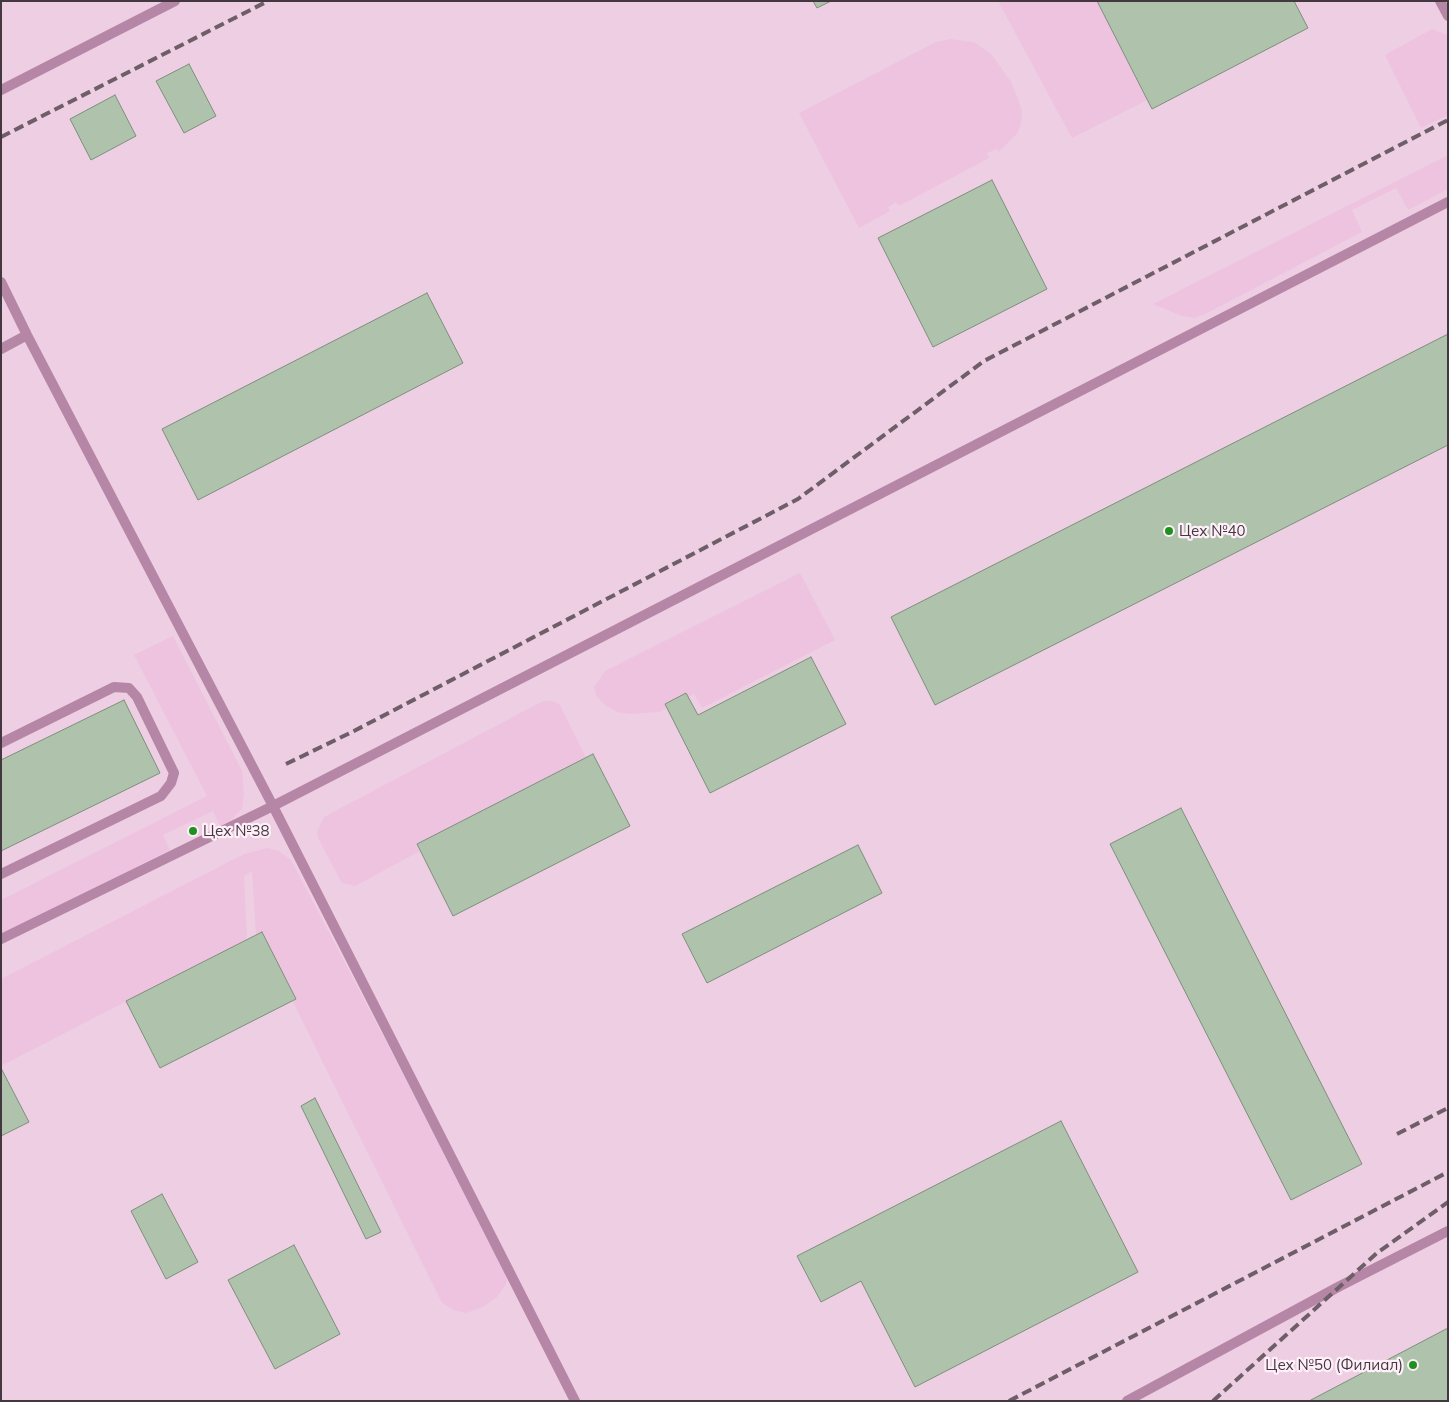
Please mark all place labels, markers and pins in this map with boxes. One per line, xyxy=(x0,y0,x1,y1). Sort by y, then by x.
place label: Цех №40 xyxy=(1179,522,1246,540)
marker: Цех №40 xyxy=(1163,525,1175,537)
place label: Цех №38 xyxy=(203,822,270,840)
marker: Цех №38 xyxy=(187,825,199,837)
place label: Цех №50 (Филиал) xyxy=(1265,1356,1403,1374)
marker: Цех №50 (Филиал) xyxy=(1407,1359,1419,1371)

